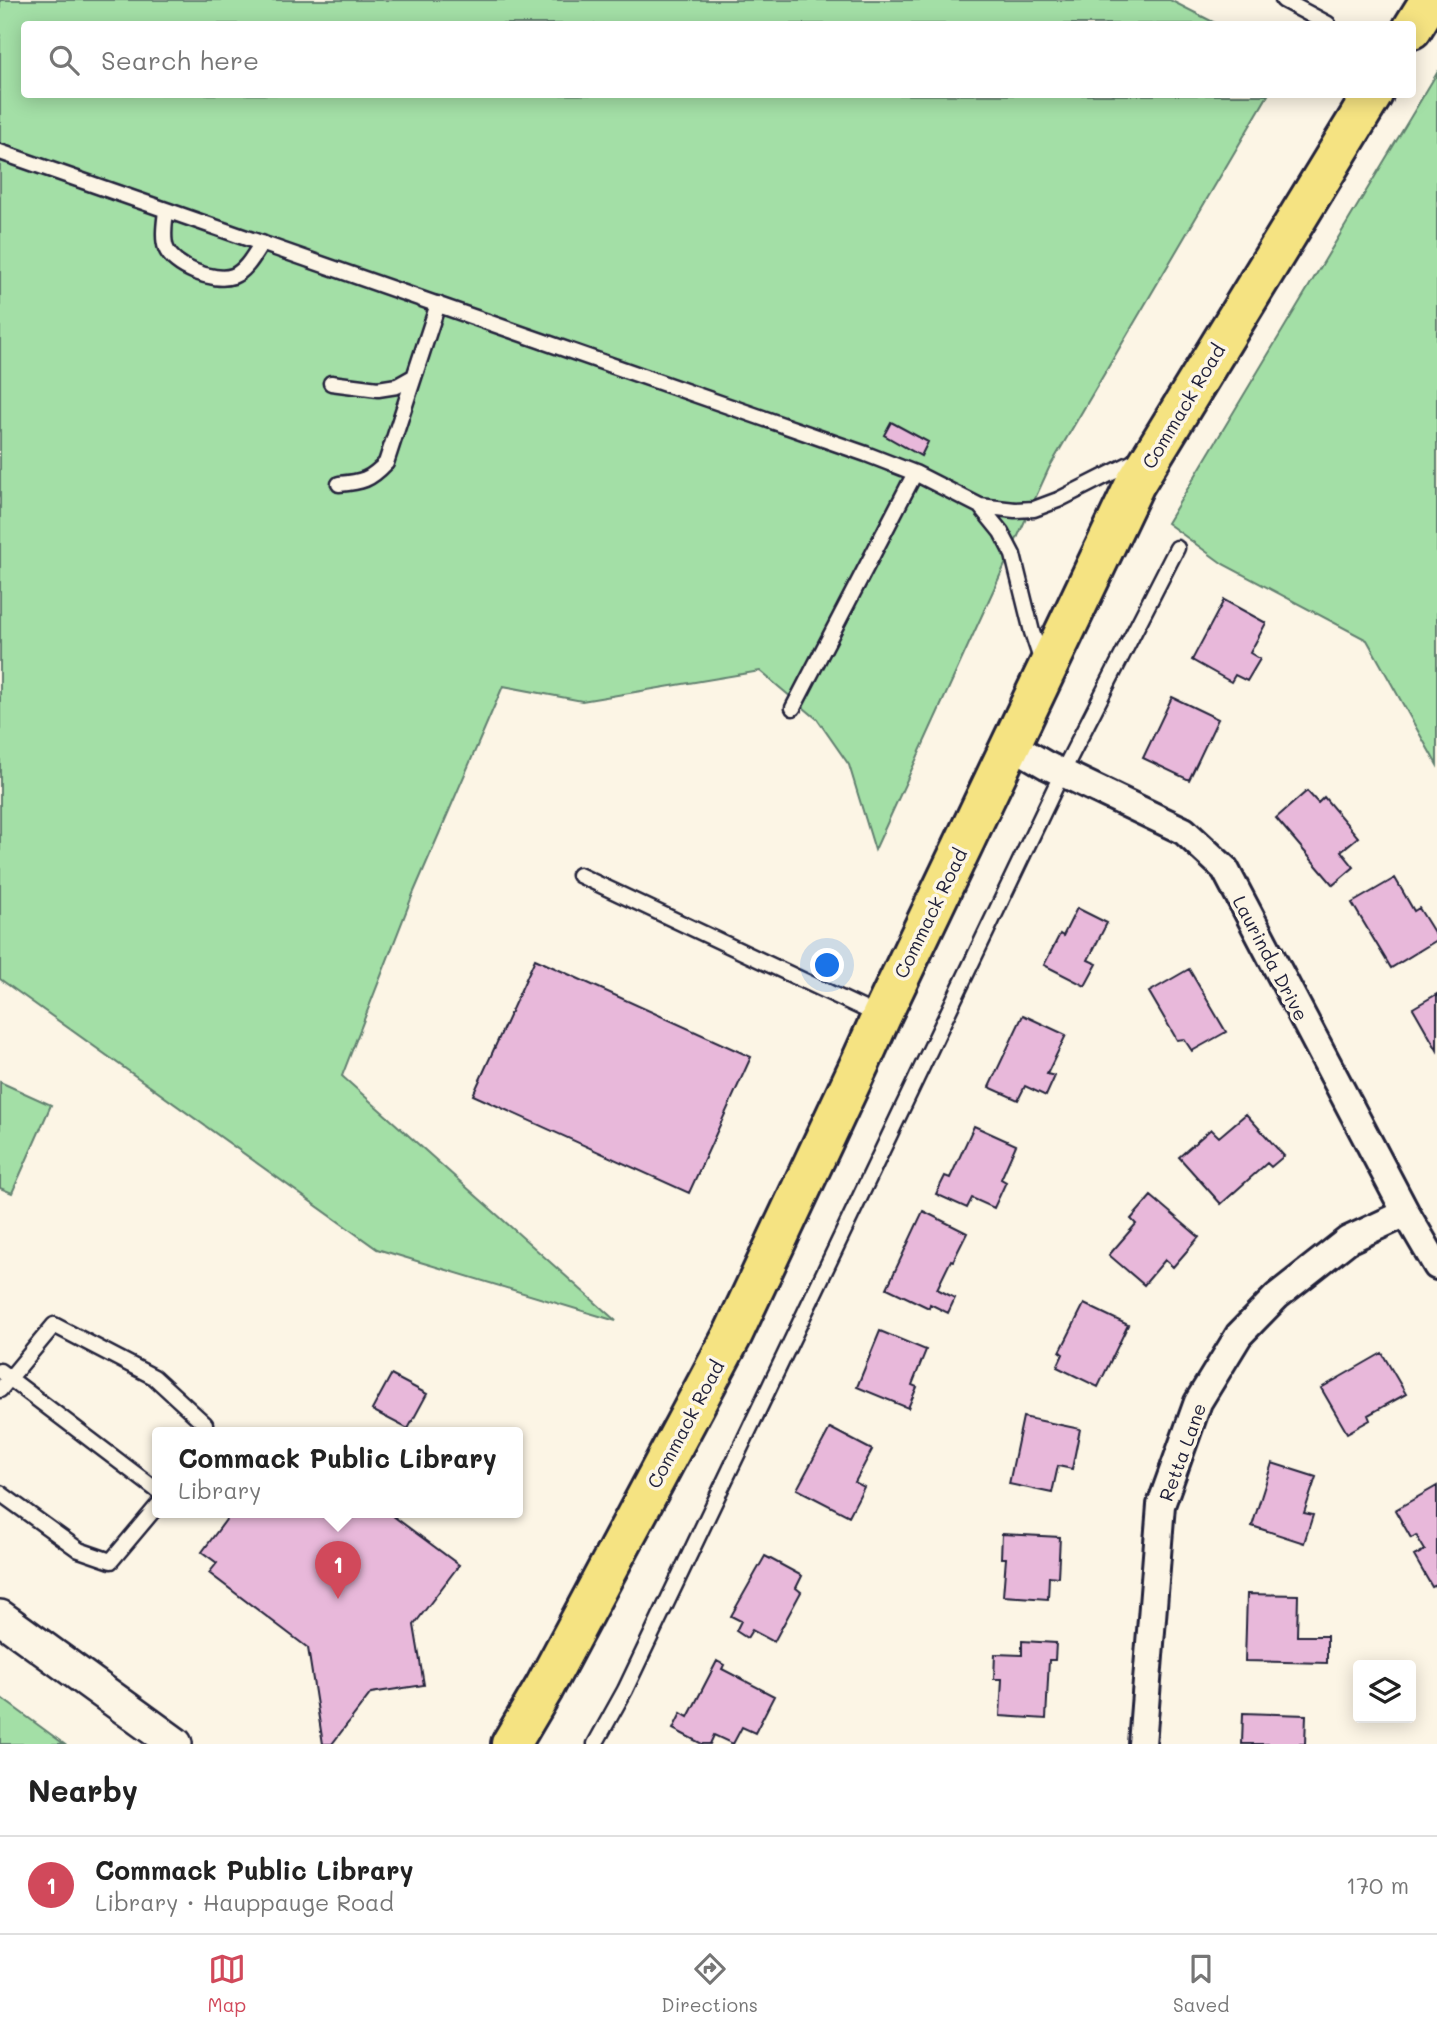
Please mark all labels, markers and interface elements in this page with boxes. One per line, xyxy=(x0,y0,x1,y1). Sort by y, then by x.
search box xyxy=(21,21,1416,98)
icon: search xyxy=(45,41,83,79)
text: Search here xyxy=(101,43,259,77)
street label: Commack Road xyxy=(1136,339,1230,473)
street label: Commack Road xyxy=(888,844,972,982)
street label: Laurinda Drive xyxy=(1227,891,1315,1025)
your location xyxy=(810,948,844,982)
street label: Commack Road xyxy=(641,1356,729,1492)
street label: Retta Lane xyxy=(1153,1399,1211,1505)
popup xyxy=(152,1427,523,1518)
text: Commack Public Library xyxy=(178,1441,497,1475)
text: Library xyxy=(178,1475,261,1505)
pin: 1 xyxy=(315,1541,361,1599)
map controls xyxy=(1353,1660,1416,1723)
button: layers xyxy=(1353,1660,1416,1723)
text: Nearby xyxy=(28,1770,138,1810)
text: Commack Public Library xyxy=(95,1853,414,1887)
text: 1 xyxy=(46,1870,56,1900)
text: 170 m xyxy=(1346,1870,1409,1900)
text: Library · Hauppauge Road xyxy=(95,1887,394,1917)
tab: Map xyxy=(208,1950,246,2017)
tab: Directions xyxy=(661,1950,758,2017)
tab: Saved xyxy=(1173,1950,1229,2017)

